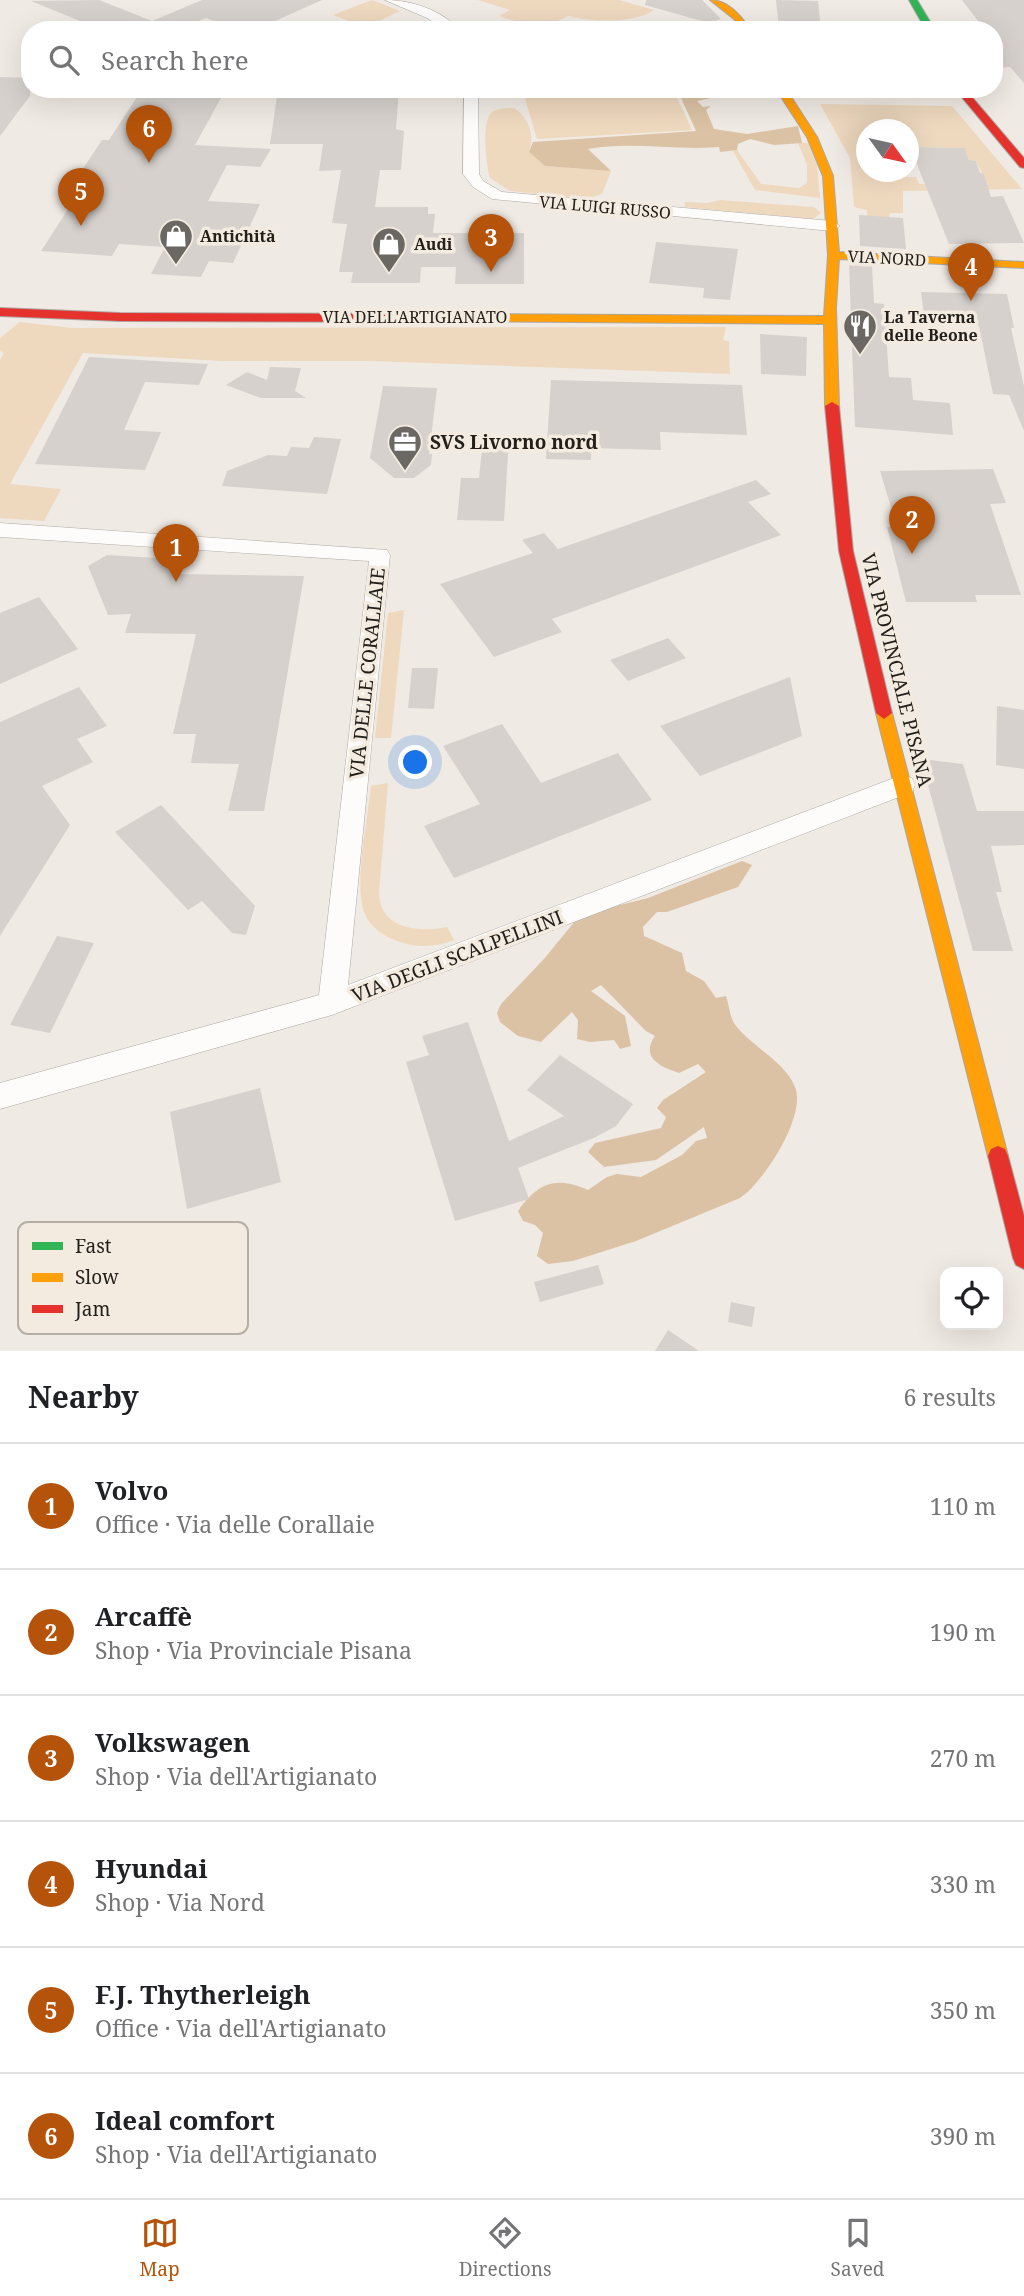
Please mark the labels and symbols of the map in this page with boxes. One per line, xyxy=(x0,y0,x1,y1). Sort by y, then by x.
pin: 6 xyxy=(126,105,172,163)
north arrow xyxy=(856,119,919,182)
pin: 5 xyxy=(58,168,104,226)
street label: VIA LUIGI RUSSO xyxy=(538,190,672,224)
pin: 3 xyxy=(468,214,514,272)
shop icon: Antichità xyxy=(157,217,195,266)
place label: Antichità xyxy=(200,225,276,247)
shop icon: Audi xyxy=(370,225,408,274)
place label: Audi xyxy=(414,233,453,255)
pin: 4 xyxy=(948,243,994,301)
street label: VIA NORD xyxy=(847,245,927,271)
street label: VIA DELL'ARTIGIANATO xyxy=(323,306,507,328)
place label: La Taverna delle Beone xyxy=(884,306,978,346)
restaurant icon: La Taverna delle Beone xyxy=(841,307,879,356)
office icon: SVS Livorno nord xyxy=(386,423,424,472)
place label: SVS Livorno nord xyxy=(430,429,599,455)
pin: 2 xyxy=(889,496,935,554)
pin: 1 xyxy=(153,524,199,582)
street label: VIA PROVINCIALE PISANA xyxy=(855,550,939,790)
street label: VIA DELLE CORALLAIE xyxy=(343,566,391,780)
your location xyxy=(398,745,432,779)
street label: VIA DEGLI SCALPELLINI xyxy=(348,904,566,1008)
legend xyxy=(18,1222,248,1334)
text: Fast xyxy=(75,1233,112,1259)
text: Slow xyxy=(75,1264,119,1290)
text: Jam xyxy=(74,1296,110,1322)

